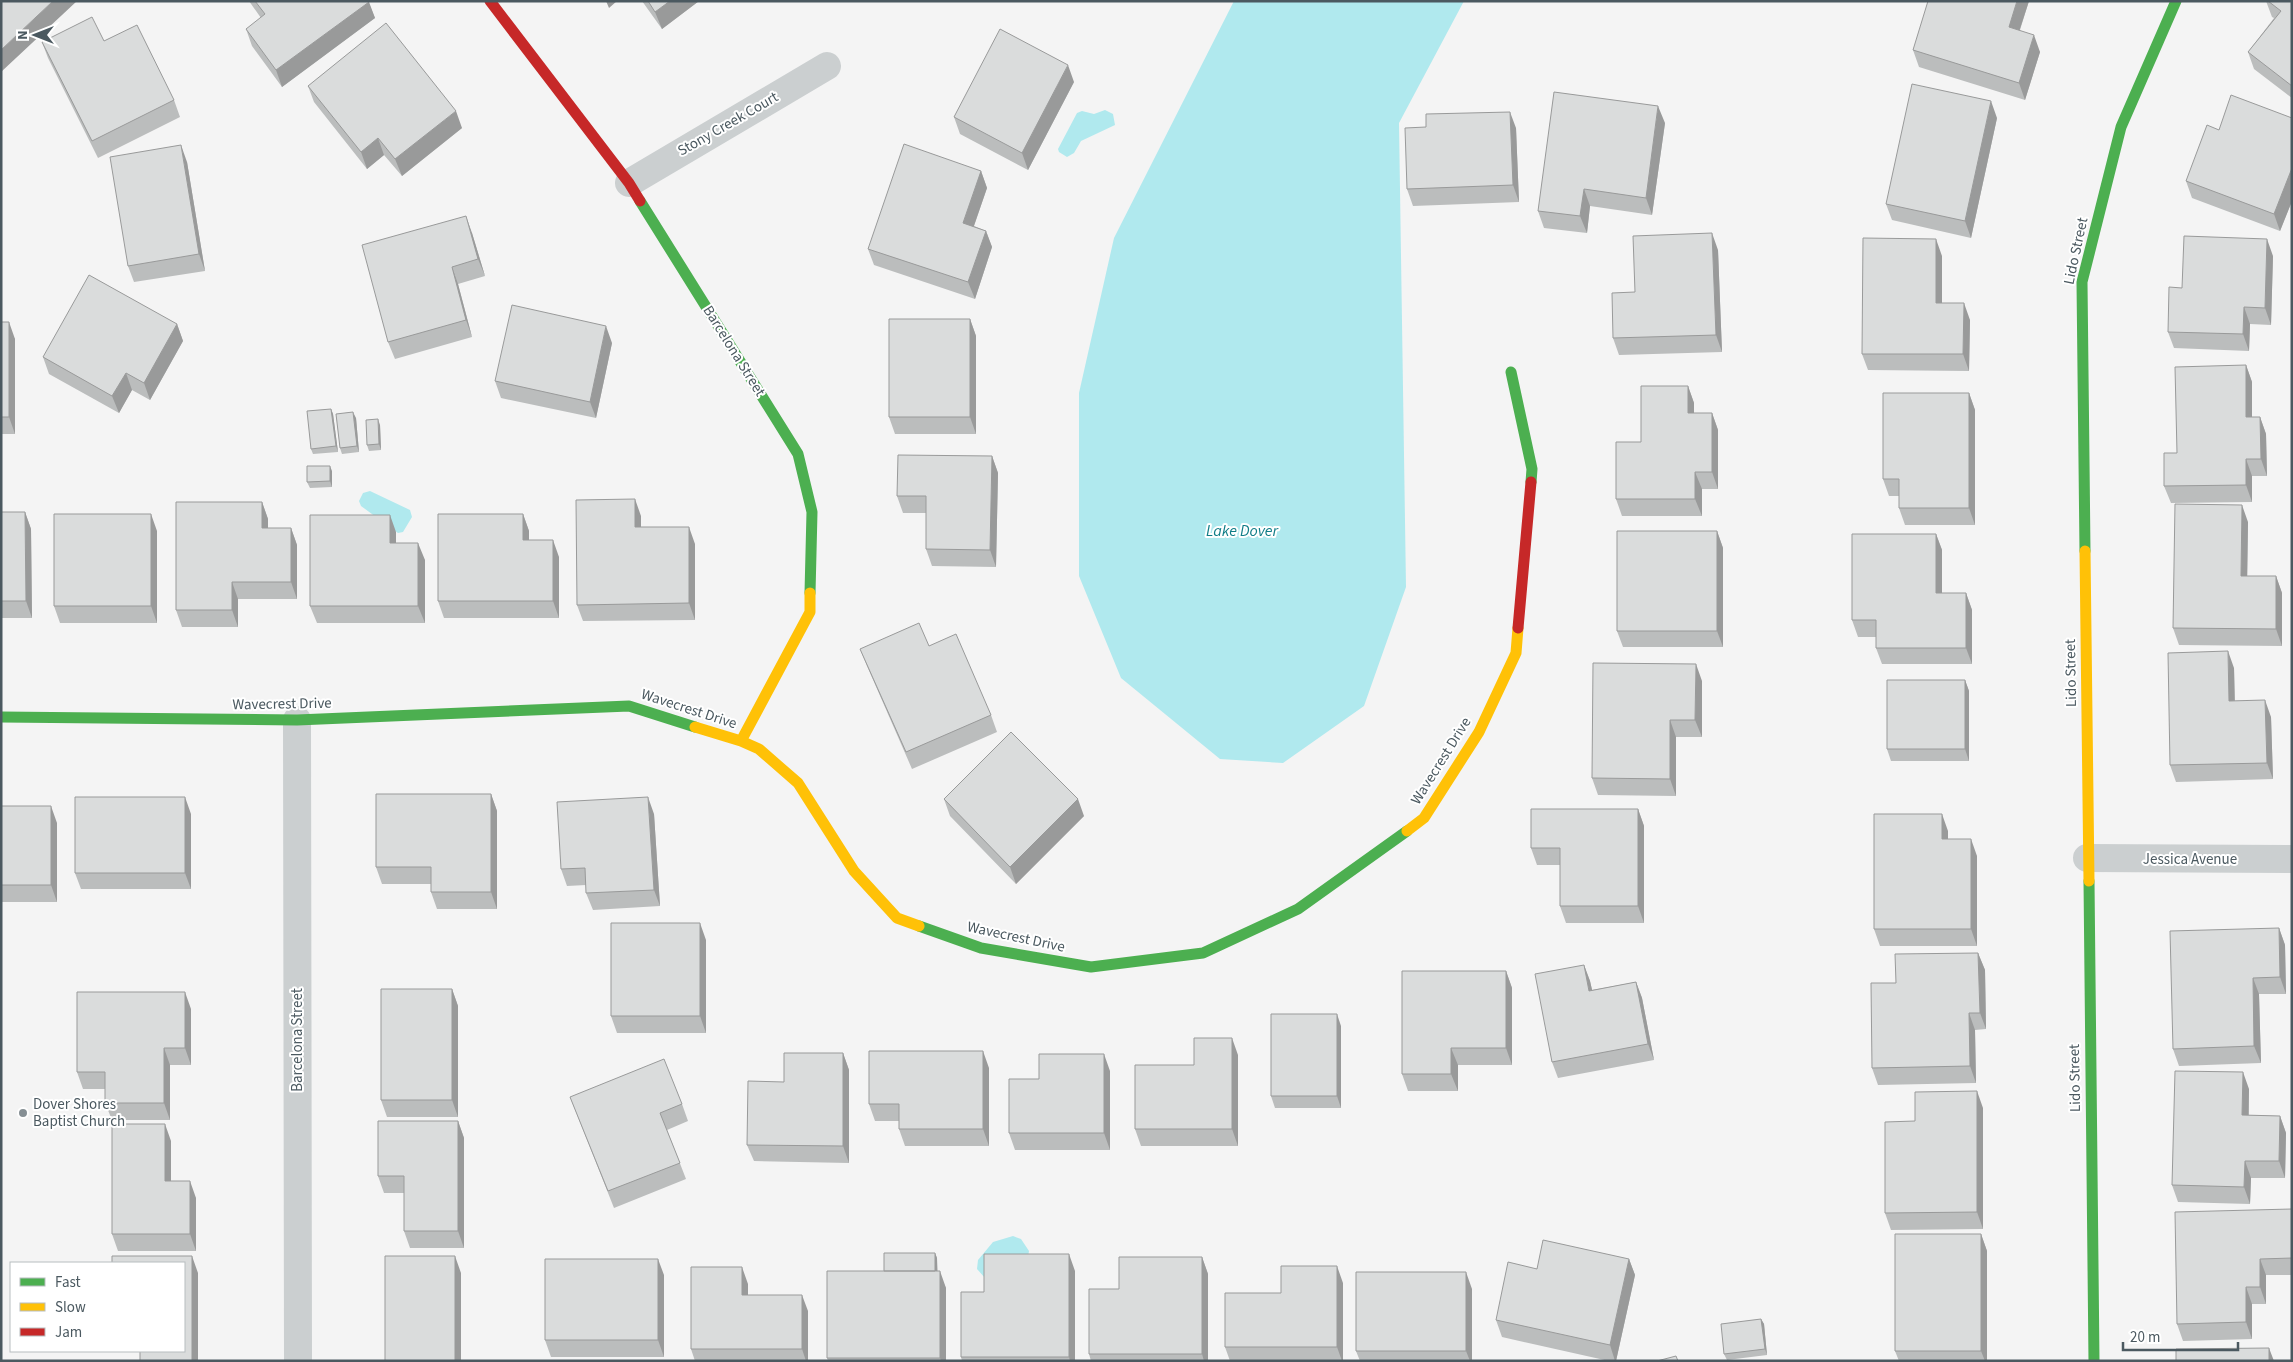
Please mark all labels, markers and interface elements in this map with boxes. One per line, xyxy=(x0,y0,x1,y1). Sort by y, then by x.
north arrow xyxy=(10,10,60,60)
text: N xyxy=(13,30,33,40)
street label: Stony Creek Court xyxy=(674,87,782,161)
street label: Lido Street xyxy=(2059,216,2093,286)
street label: Barcelona Street xyxy=(698,301,770,401)
water label: Lake Dover xyxy=(1206,520,1279,542)
street label: Lido Street xyxy=(2060,639,2082,707)
street label: Wavecrest Drive xyxy=(638,684,740,734)
street label: Wavecrest Drive xyxy=(232,693,332,715)
street label: Wavecrest Drive xyxy=(1406,713,1476,809)
street label: Jessica Avenue xyxy=(2143,849,2237,870)
street label: Wavecrest Drive xyxy=(965,916,1067,958)
street label: Barcelona Street xyxy=(287,988,308,1092)
street label: Lido Street xyxy=(2064,1044,2086,1112)
place label: Dover Shores Baptist Church xyxy=(33,1094,125,1132)
marker: Dover Shores Baptist Church xyxy=(17,1107,29,1119)
legend xyxy=(10,1262,185,1352)
text: Fast xyxy=(55,1272,81,1293)
text: Slow xyxy=(55,1297,86,1318)
scale bar xyxy=(2123,1320,2238,1352)
text: Jam xyxy=(55,1322,82,1343)
text: 20 m xyxy=(2130,1327,2160,1348)

